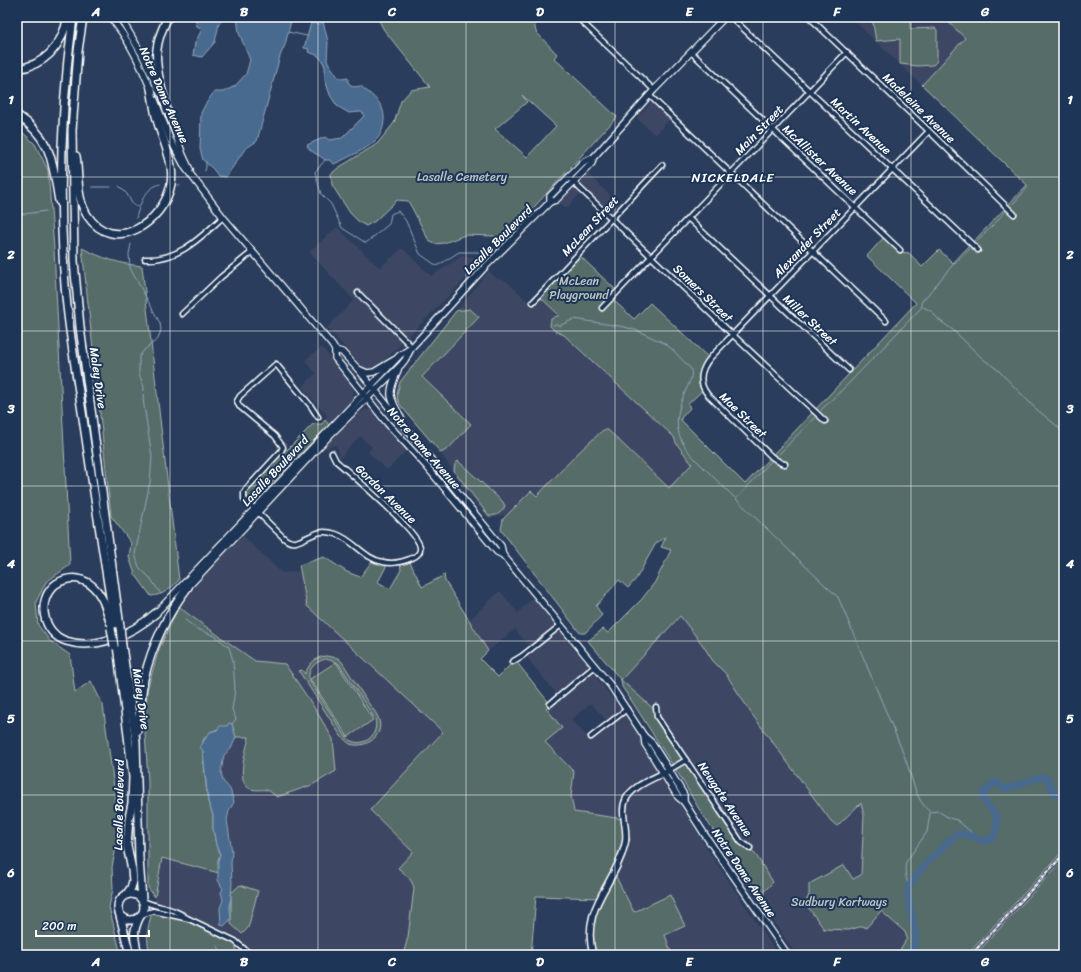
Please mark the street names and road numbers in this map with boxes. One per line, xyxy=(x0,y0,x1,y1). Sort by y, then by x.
street label: Notre Dame Avenue xyxy=(133,43,195,147)
street label: Madeleine Avenue xyxy=(877,67,961,149)
street label: Martin Avenue xyxy=(825,92,897,160)
street label: Main Street xyxy=(729,99,789,161)
street label: McAllister Avenue xyxy=(777,119,863,201)
street label: McLean Street xyxy=(556,191,624,261)
street label: Lasalle Boulevard xyxy=(458,199,539,280)
street label: Alexander Street xyxy=(767,203,847,284)
street label: Somers Street xyxy=(668,258,739,328)
street label: Miller Street xyxy=(777,289,843,352)
street label: Maley Drive xyxy=(83,346,113,410)
street label: Mae Street xyxy=(714,386,773,444)
street label: Notre Dame Avenue xyxy=(381,401,467,495)
street label: Lasalle Boulevard xyxy=(236,429,315,512)
street label: Gordon Avenue xyxy=(350,459,422,529)
street label: Maley Drive xyxy=(126,667,156,731)
street label: Newgate Avenue xyxy=(692,757,759,841)
street label: Lasalle Boulevard xyxy=(107,758,131,851)
street label: Notre Dame Avenue xyxy=(706,824,782,922)

